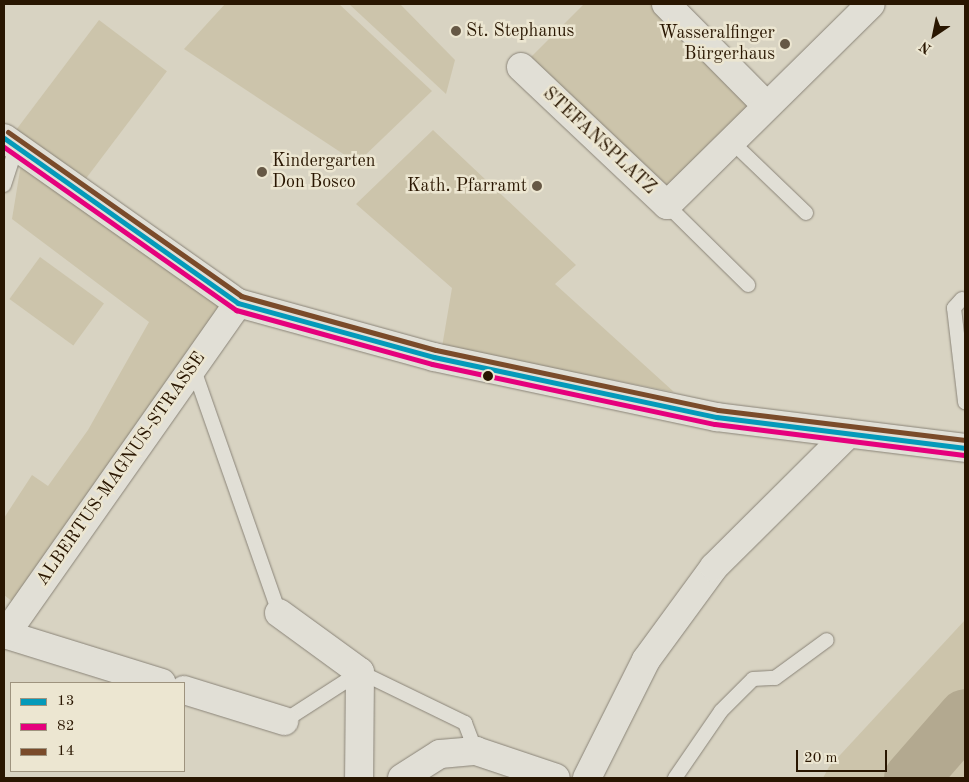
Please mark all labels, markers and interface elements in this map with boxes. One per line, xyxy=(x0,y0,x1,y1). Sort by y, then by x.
north arrow xyxy=(909,10,959,60)
place label: St. Stephanus xyxy=(466,20,574,42)
place label: Wasseralfinger Bürgerhaus xyxy=(659,23,775,66)
marker: St. Stephanus xyxy=(450,25,462,37)
marker: Wasseralfinger Bürgerhaus xyxy=(779,38,791,50)
text: N xyxy=(917,39,934,56)
street label: STEFANSPLATZ xyxy=(538,83,660,199)
place label: Kindergarten Don Bosco xyxy=(272,151,376,193)
marker: Kindergarten Don Bosco xyxy=(256,166,268,178)
place label: Kath. Pfarramt xyxy=(407,175,527,197)
marker: Kath. Pfarramt xyxy=(531,180,543,192)
street label: ALBERTUS-MAGNUS-STRASSE xyxy=(32,348,210,590)
unlabelled marker xyxy=(483,371,493,381)
legend xyxy=(10,682,185,772)
text: 13 xyxy=(57,694,74,709)
text: 82 xyxy=(57,719,74,734)
scale bar xyxy=(799,740,890,772)
text: 14 xyxy=(57,744,74,759)
text: 20 m xyxy=(804,751,838,766)

